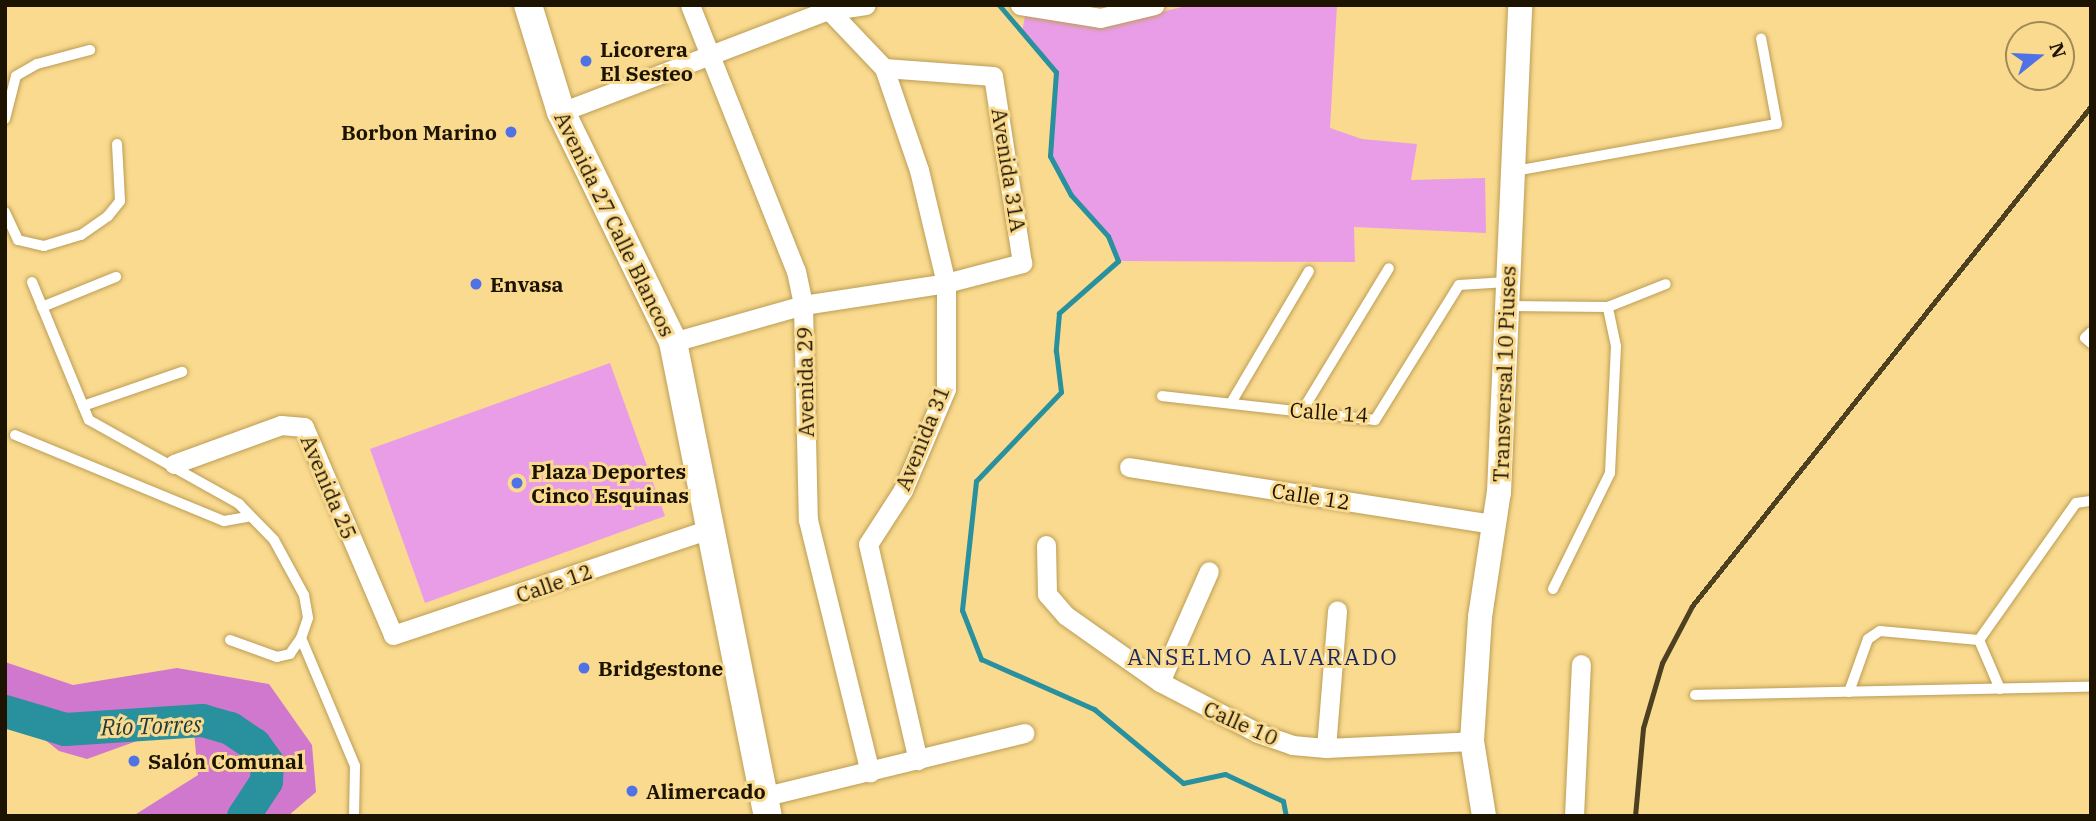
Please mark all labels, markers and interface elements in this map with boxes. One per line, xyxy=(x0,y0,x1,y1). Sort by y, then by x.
north arrow xyxy=(2005,21,2075,91)
place label: Licorera El Sesteo xyxy=(600,36,693,86)
text: N xyxy=(2044,39,2072,61)
marker: Licorera El Sesteo xyxy=(578,53,594,69)
street label: Avenida 31A xyxy=(987,106,1031,234)
street label: Avenida 27 Calle Blancos xyxy=(550,108,680,340)
place label: Borbon Marino xyxy=(341,119,497,145)
marker: Borbon Marino xyxy=(503,124,519,140)
street label: Transversal 10 Piuses xyxy=(1488,265,1520,483)
place label: Envasa xyxy=(490,271,564,297)
marker: Envasa xyxy=(468,276,484,292)
street label: Avenida 29 xyxy=(791,327,819,437)
street label: Avenida 31 xyxy=(890,382,954,494)
street label: Calle 14 xyxy=(1289,397,1369,427)
street label: Avenida 25 xyxy=(296,431,362,543)
place label: Plaza Deportes Cinco Esquinas xyxy=(531,458,689,508)
marker: Plaza Deportes Cinco Esquinas xyxy=(509,475,525,491)
street label: Calle 12 xyxy=(1270,477,1352,515)
street label: Calle 12 xyxy=(513,558,595,608)
district label: ANSELMO ALVARADO xyxy=(1129,642,1397,670)
place label: Bridgestone xyxy=(598,655,723,681)
marker: Bridgestone xyxy=(576,660,592,676)
street label: Calle 10 xyxy=(1200,695,1282,751)
water label: Río Torres xyxy=(100,709,202,741)
place label: Salón Comunal xyxy=(148,748,304,774)
marker: Salón Comunal xyxy=(126,753,142,769)
place label: Alimercado xyxy=(646,778,766,804)
marker: Alimercado xyxy=(624,783,640,799)

